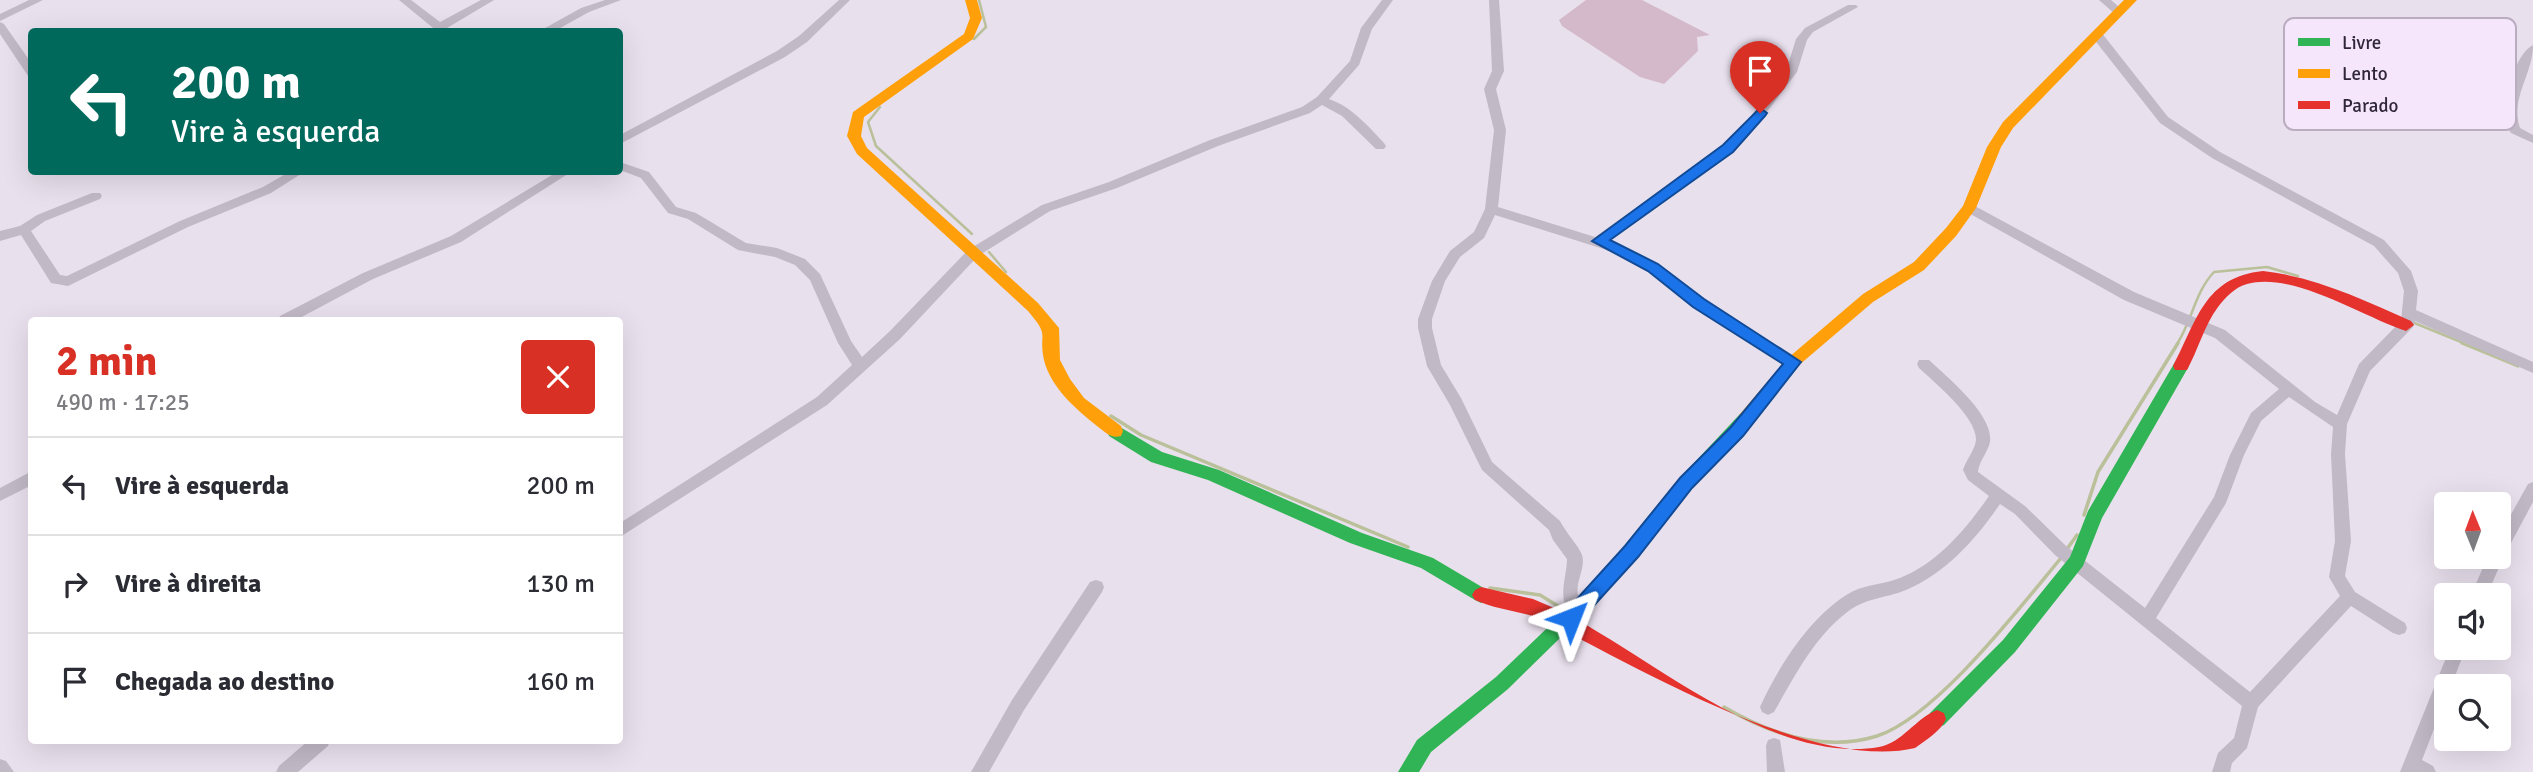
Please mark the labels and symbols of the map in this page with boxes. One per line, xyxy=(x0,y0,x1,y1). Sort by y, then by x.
legend xyxy=(2284,18,2516,130)
text: Livre xyxy=(2342,31,2381,55)
pin xyxy=(1730,41,1790,113)
text: Lento xyxy=(2342,62,2388,86)
text: Parado xyxy=(2342,94,2398,118)
north arrow xyxy=(2434,492,2511,569)
position arrow xyxy=(1534,581,1608,655)

